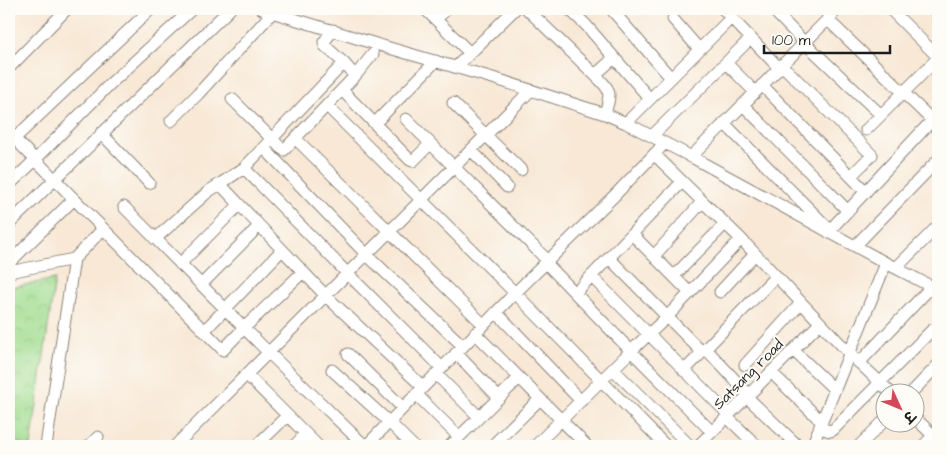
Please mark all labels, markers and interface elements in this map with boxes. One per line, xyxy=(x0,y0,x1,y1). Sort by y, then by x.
scale bar xyxy=(764,22,891,54)
text: 100 m xyxy=(772,30,811,51)
street label: Satsang road xyxy=(708,334,789,415)
north arrow xyxy=(874,382,924,432)
text: उ xyxy=(897,405,920,428)

